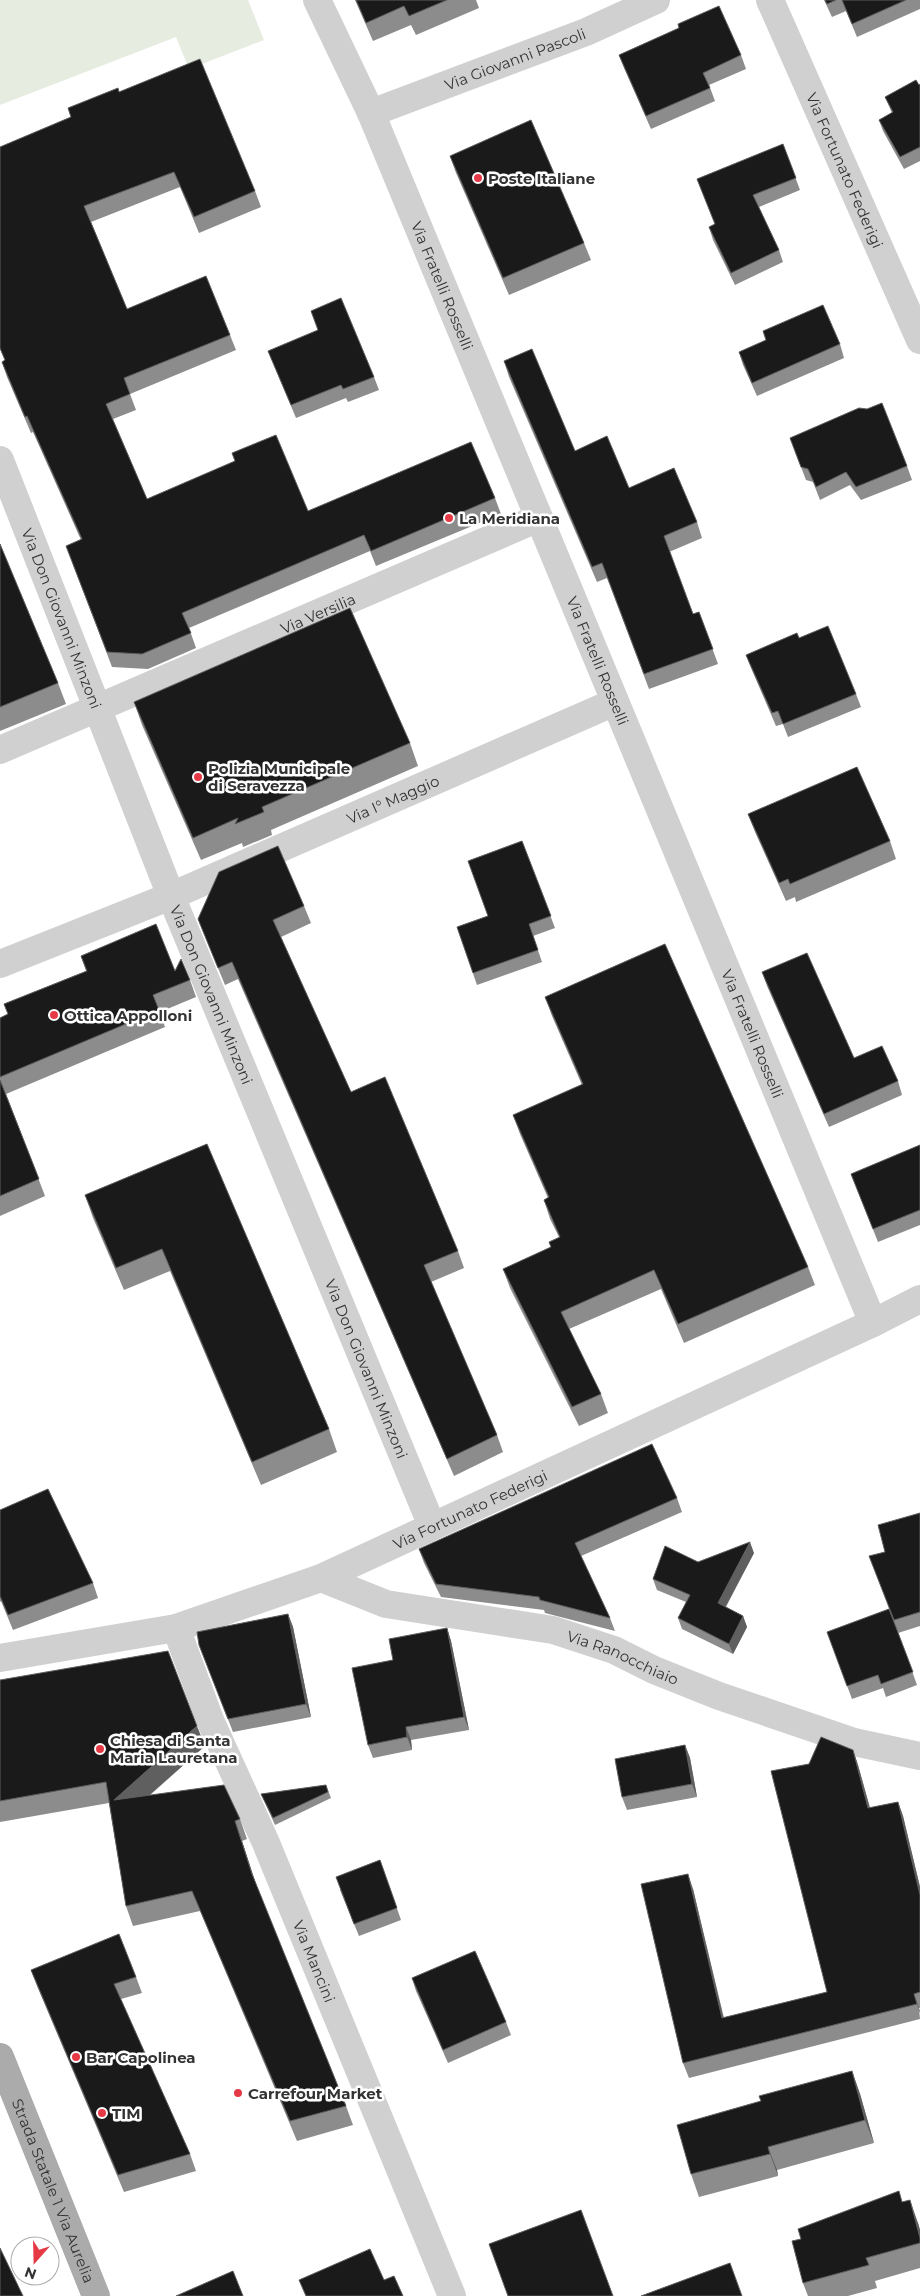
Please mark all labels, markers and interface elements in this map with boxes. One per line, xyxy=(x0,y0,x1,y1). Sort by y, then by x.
street label: Via Giovanni Pascoli xyxy=(442,23,588,94)
street label: Via Fortunato Federigi xyxy=(802,89,888,251)
place label: Poste Italiane xyxy=(488,169,595,188)
marker: Poste Italiane xyxy=(472,172,484,184)
street label: Via Fratelli Rosselli xyxy=(407,218,478,353)
place label: La Meridiana xyxy=(459,509,560,528)
marker: La Meridiana xyxy=(443,512,455,524)
street label: Via Don Giovanni Minzoni xyxy=(18,525,106,711)
street label: Via Versilia xyxy=(277,589,358,638)
street label: Via Fratelli Rosselli xyxy=(563,593,633,728)
place label: Polizia Municipale di Seravezza xyxy=(208,759,350,795)
marker: Polizia Municipale di Seravezza xyxy=(192,771,204,783)
street label: Via I° Maggio xyxy=(344,771,442,828)
street label: Via Don Giovanni Minzoni xyxy=(166,902,257,1087)
street label: Via Fratelli Rosselli xyxy=(718,966,788,1101)
place label: Ottica Appolloni xyxy=(64,1006,192,1025)
marker: Ottica Appolloni xyxy=(48,1009,60,1021)
street label: Via Don Giovanni Minzoni xyxy=(321,1276,412,1461)
street label: Via Fortunato Federigi xyxy=(390,1465,550,1553)
street label: Via Ranocchiaio xyxy=(565,1626,681,1688)
place label: Chiesa di Santa Maria Lauretana xyxy=(110,1731,238,1767)
marker: Chiesa di Santa Maria Lauretana xyxy=(94,1743,106,1755)
street label: Via Mancini xyxy=(289,1917,340,2005)
place label: Bar Capolinea xyxy=(86,2048,196,2067)
marker: Bar Capolinea xyxy=(70,2051,82,2063)
place label: Carrefour Market xyxy=(248,2084,383,2103)
marker: Carrefour Market xyxy=(232,2087,244,2099)
street label: Strada Statale 1 Via Aurelia xyxy=(8,2096,99,2286)
place label: TIM xyxy=(112,2104,141,2123)
marker: TIM xyxy=(96,2107,108,2119)
north arrow xyxy=(10,2236,60,2286)
text: N xyxy=(22,2263,39,2284)

